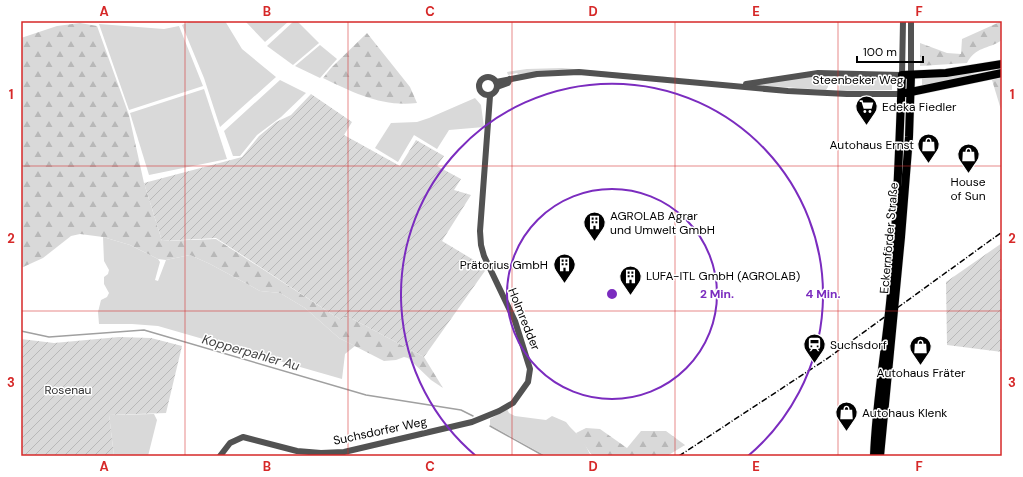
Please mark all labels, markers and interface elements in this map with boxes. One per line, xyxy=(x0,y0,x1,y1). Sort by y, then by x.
text: A xyxy=(99,3,109,20)
text: B xyxy=(263,3,271,20)
text: C xyxy=(425,3,435,20)
text: D xyxy=(588,3,598,20)
text: E xyxy=(752,3,760,20)
text: F xyxy=(915,3,923,20)
scale bar xyxy=(857,38,923,64)
text: 100 m xyxy=(863,44,897,60)
street label: Steenbeker Weg xyxy=(813,72,904,88)
text: 1 xyxy=(9,86,13,103)
text: 1 xyxy=(1010,86,1014,103)
supermarket icon: Edeka Fiedler xyxy=(854,94,880,127)
place label: Edeka Fiedler xyxy=(882,99,957,115)
shop icon: Autohaus Ernst xyxy=(916,132,942,165)
place label: Autohaus Ernst xyxy=(830,137,914,153)
shop icon: House of Sun xyxy=(955,142,981,175)
place label: House of Sun xyxy=(950,174,986,204)
street label: Eckernförder Straße xyxy=(876,181,902,294)
place label: AGROLAB Agrar und Umwelt GmbH xyxy=(610,208,715,238)
building icon: AGROLAB Agrar und Umwelt GmbH xyxy=(582,210,608,243)
text: 2 xyxy=(7,230,15,247)
text: 2 xyxy=(1008,230,1016,247)
building icon: Prätorius GmbH xyxy=(551,252,577,285)
place label: Prätorius GmbH xyxy=(460,257,548,273)
building icon: LUFA-ITL GmbH (AGROLAB) xyxy=(617,263,643,296)
place label: LUFA-ITL GmbH (AGROLAB) xyxy=(646,268,800,284)
street label: Holmredder xyxy=(504,285,544,353)
text: 2 Min. xyxy=(700,286,734,302)
text: 4 Min. xyxy=(806,286,840,302)
centre of rings xyxy=(605,287,619,301)
water label: Kopperpahler Au xyxy=(200,330,302,375)
station icon: Suchsdorf xyxy=(801,332,827,365)
shop icon: Autohaus Fräter xyxy=(908,333,934,366)
place label: Suchsdorf xyxy=(830,337,887,353)
place label: Autohaus Fräter xyxy=(877,365,966,381)
text: 3 xyxy=(7,374,15,391)
text: 3 xyxy=(1008,374,1016,391)
park label: Rosenau xyxy=(44,382,92,398)
shop icon: Autohaus Klenk xyxy=(833,400,859,433)
place label: Autohaus Klenk xyxy=(862,405,947,421)
street label: Suchsdorfer Weg xyxy=(332,413,429,449)
text: A xyxy=(99,458,109,475)
text: B xyxy=(263,458,271,475)
text: C xyxy=(425,458,435,475)
text: D xyxy=(588,458,598,475)
text: E xyxy=(752,458,760,475)
text: F xyxy=(915,458,923,475)

